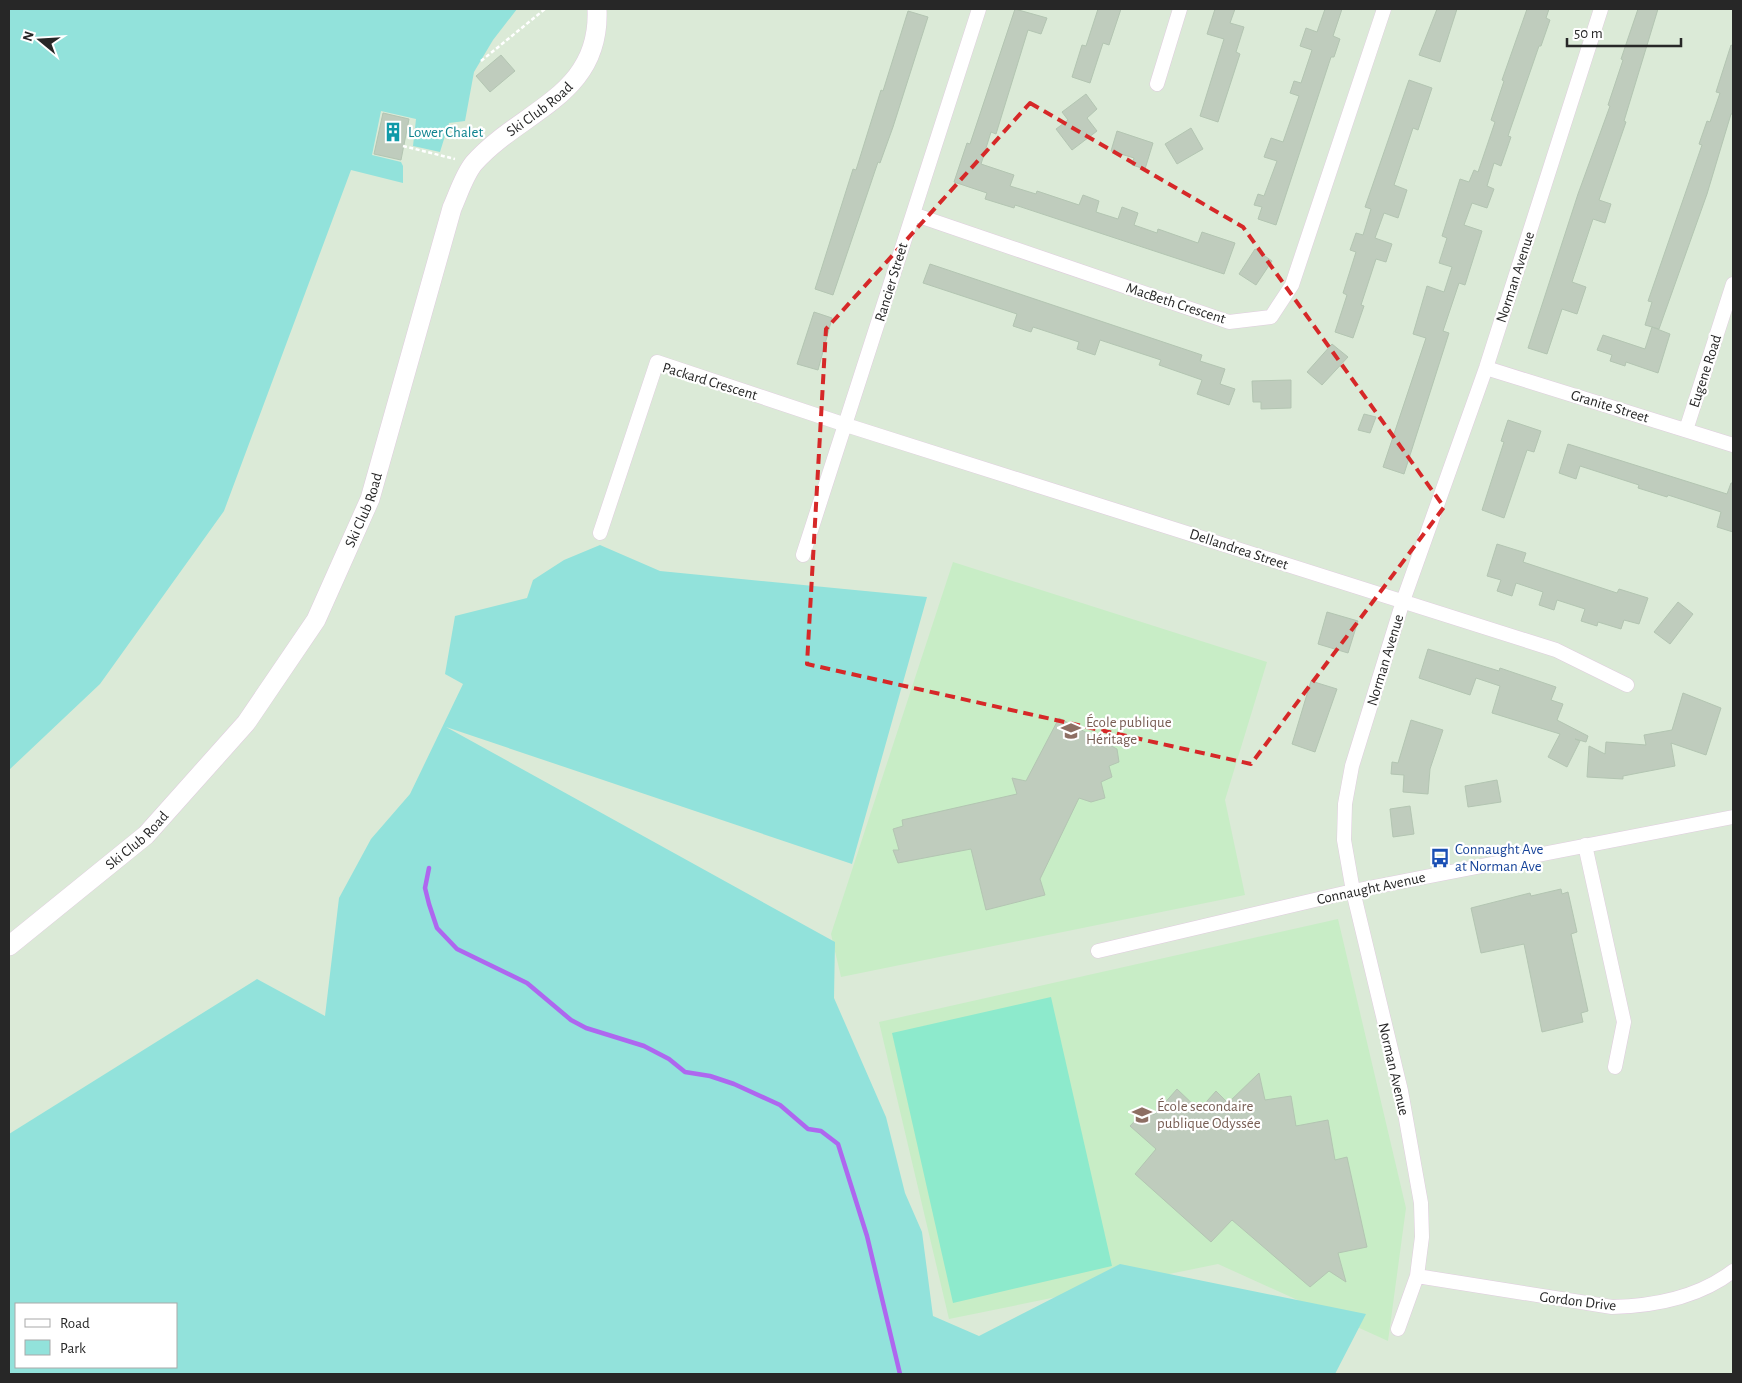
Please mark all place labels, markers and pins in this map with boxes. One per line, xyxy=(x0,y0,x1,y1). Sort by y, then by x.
building icon: Lower Chalet xyxy=(382,121,404,143)
place label: Lower Chalet xyxy=(408,125,483,140)
place label: École publique Héritage xyxy=(1086,713,1172,747)
school or university icon: École publique Héritage xyxy=(1060,720,1082,742)
place label: Connaught Ave at Norman Ave xyxy=(1455,842,1544,874)
bus stop icon: Connaught Ave at Norman Ave xyxy=(1429,847,1451,869)
place label: École secondaire publique Odyssée xyxy=(1157,1097,1261,1131)
school or university icon: École secondaire publique Odyssée xyxy=(1131,1104,1153,1126)

